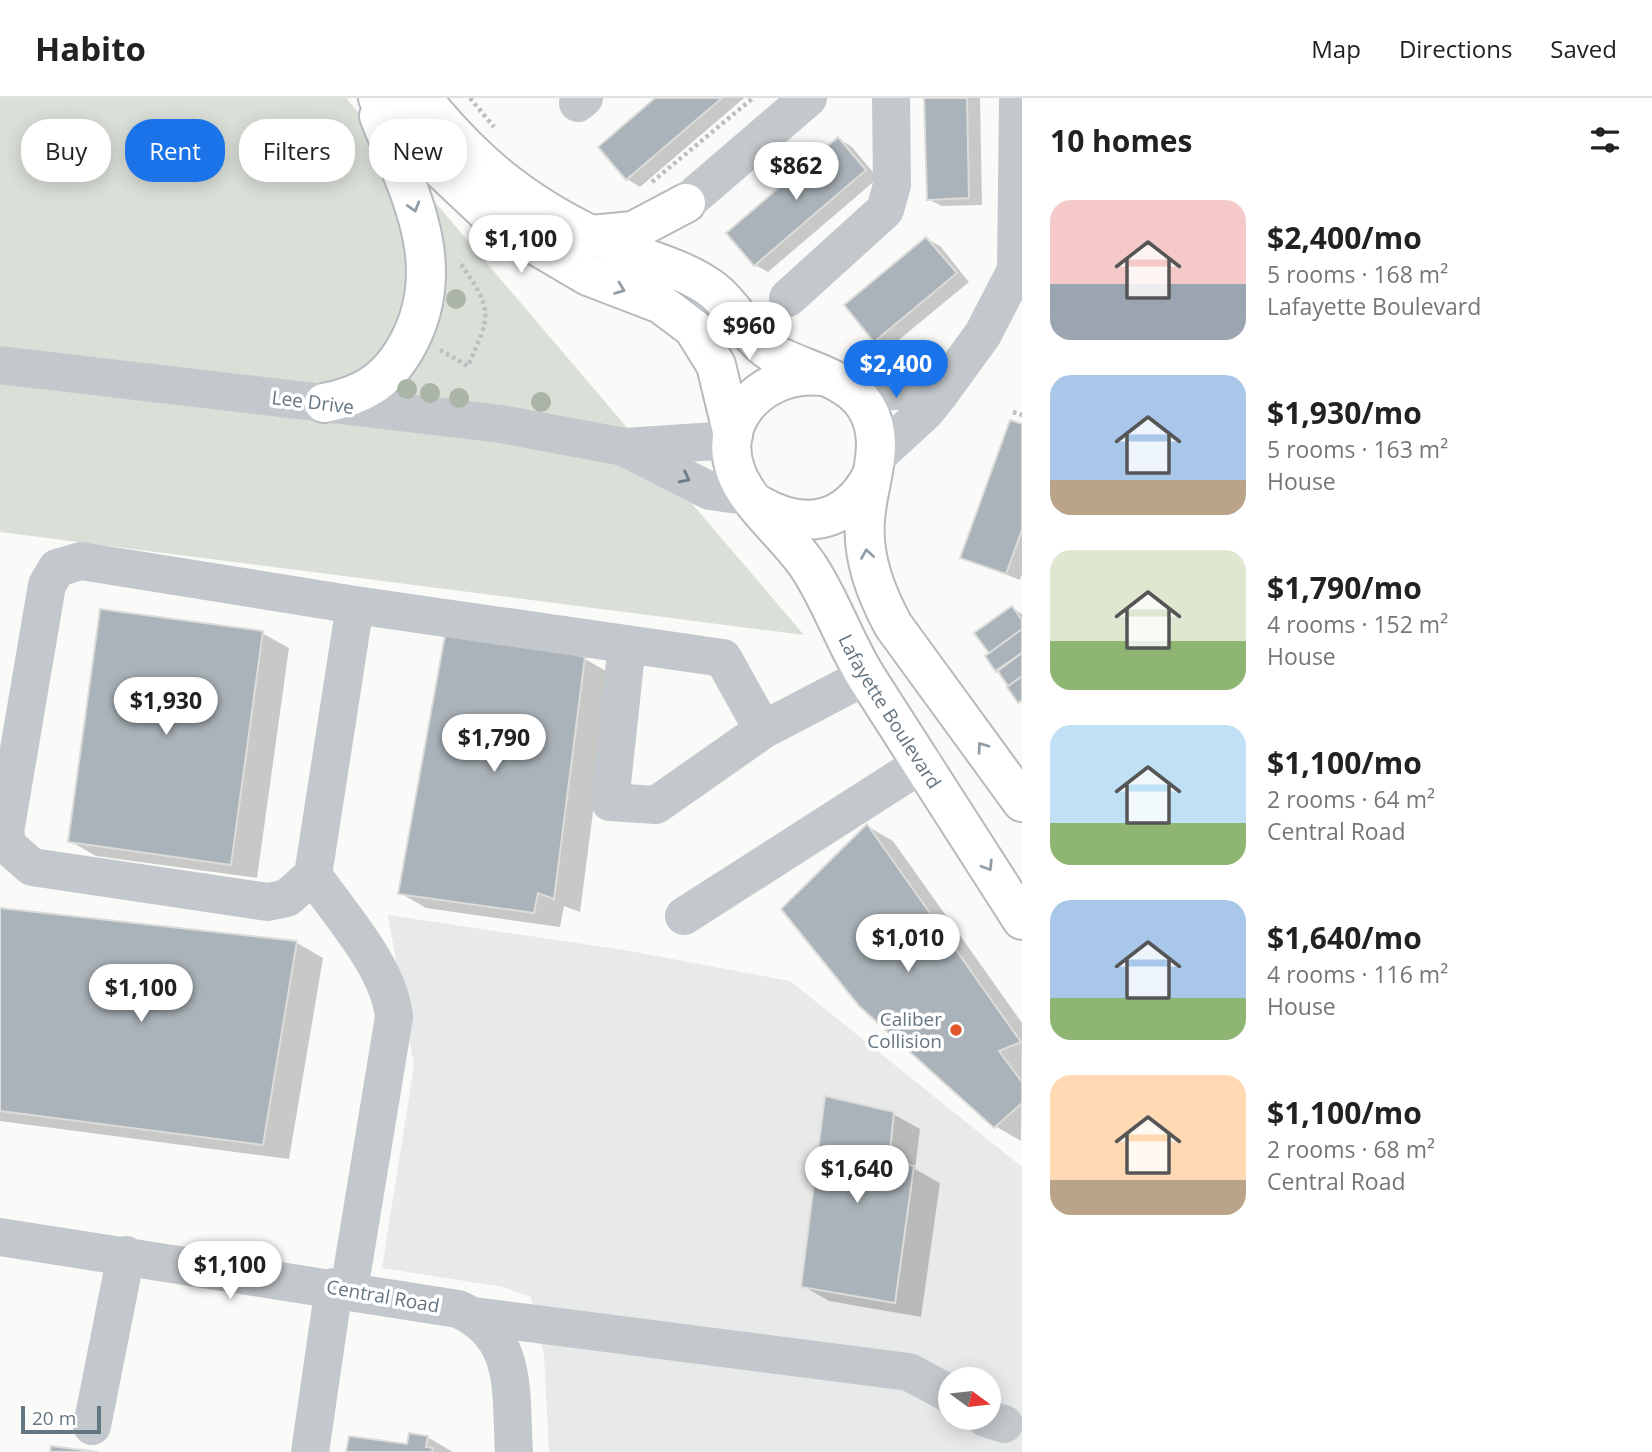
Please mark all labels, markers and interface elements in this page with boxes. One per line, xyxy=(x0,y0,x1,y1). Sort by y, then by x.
text: Habito xyxy=(35,26,146,71)
text: Map xyxy=(1311,32,1361,65)
text: Directions xyxy=(1399,32,1512,65)
text: Saved xyxy=(1550,32,1617,65)
chip: Buy xyxy=(21,119,111,182)
chip: Rent xyxy=(125,119,225,182)
chip: Filters xyxy=(239,119,355,182)
chip: New xyxy=(369,119,467,182)
text: 10 homes xyxy=(1050,120,1193,161)
icon: filters xyxy=(1586,121,1624,159)
pin: $862 xyxy=(755,142,837,202)
text: $862 xyxy=(770,149,822,181)
one-way arrow xyxy=(406,201,421,213)
pin: $1,100 xyxy=(464,216,578,275)
text: $2,400/mo xyxy=(1267,217,1422,258)
text: $1,100 xyxy=(485,222,557,254)
icon: home xyxy=(1106,228,1190,312)
text: 5 rooms · 168 m² xyxy=(1267,258,1448,290)
one-way arrow xyxy=(614,280,626,294)
text: Lafayette Boulevard xyxy=(1267,290,1481,322)
pin: $960 xyxy=(708,302,790,362)
text: $960 xyxy=(723,309,775,341)
pin: $2,400 xyxy=(839,341,953,400)
text: $2,400 xyxy=(860,347,932,379)
street label: Lee Drive xyxy=(270,384,356,420)
text: $1,930/mo xyxy=(1267,392,1422,433)
icon: home xyxy=(1106,403,1190,487)
text: 5 rooms · 163 m² xyxy=(1267,433,1448,465)
text: House xyxy=(1267,465,1336,497)
one-way arrow xyxy=(678,470,690,484)
one-way arrow xyxy=(860,548,875,560)
text: $1,790/mo xyxy=(1267,567,1422,608)
icon: home xyxy=(1106,578,1190,662)
text: 4 rooms · 152 m² xyxy=(1267,608,1448,640)
street label: Lafayette Boulevard xyxy=(833,630,947,794)
text: House xyxy=(1267,640,1336,672)
pin: $1,930 xyxy=(109,678,223,737)
text: $1,930 xyxy=(130,684,202,716)
pin: $1,790 xyxy=(437,714,551,774)
text: $1,790 xyxy=(458,721,530,753)
text: $1,100/mo xyxy=(1267,742,1422,783)
one-way arrow xyxy=(977,743,990,755)
icon: home xyxy=(1106,753,1190,837)
text: 2 rooms · 64 m² xyxy=(1267,783,1435,815)
text: Central Road xyxy=(1267,815,1406,847)
one-way arrow xyxy=(979,858,992,871)
pin: $1,010 xyxy=(851,914,965,974)
text: $1,640/mo xyxy=(1267,917,1422,958)
text: $1,010 xyxy=(872,921,944,953)
icon: home xyxy=(1106,928,1190,1012)
text: 4 rooms · 116 m² xyxy=(1267,958,1448,990)
pin: $1,100 xyxy=(84,964,198,1024)
text: $1,100 xyxy=(105,971,177,1003)
text: House xyxy=(1267,990,1336,1022)
place label: Caliber Collision xyxy=(867,1006,942,1054)
marker: Caliber Collision xyxy=(948,1022,964,1038)
text: $1,100/mo xyxy=(1267,1092,1422,1133)
icon: home xyxy=(1106,1103,1190,1187)
text: 2 rooms · 68 m² xyxy=(1267,1133,1435,1165)
pin: $1,640 xyxy=(800,1146,914,1205)
text: $1,640 xyxy=(821,1152,893,1184)
text: Central Road xyxy=(1267,1165,1406,1197)
pin: $1,100 xyxy=(173,1242,287,1301)
text: $1,100 xyxy=(194,1248,266,1280)
street label: Central Road xyxy=(324,1273,442,1319)
north arrow xyxy=(938,1367,1001,1430)
map controls xyxy=(938,1367,1001,1430)
scale bar xyxy=(21,1403,102,1435)
text: 20 m xyxy=(32,1405,76,1431)

